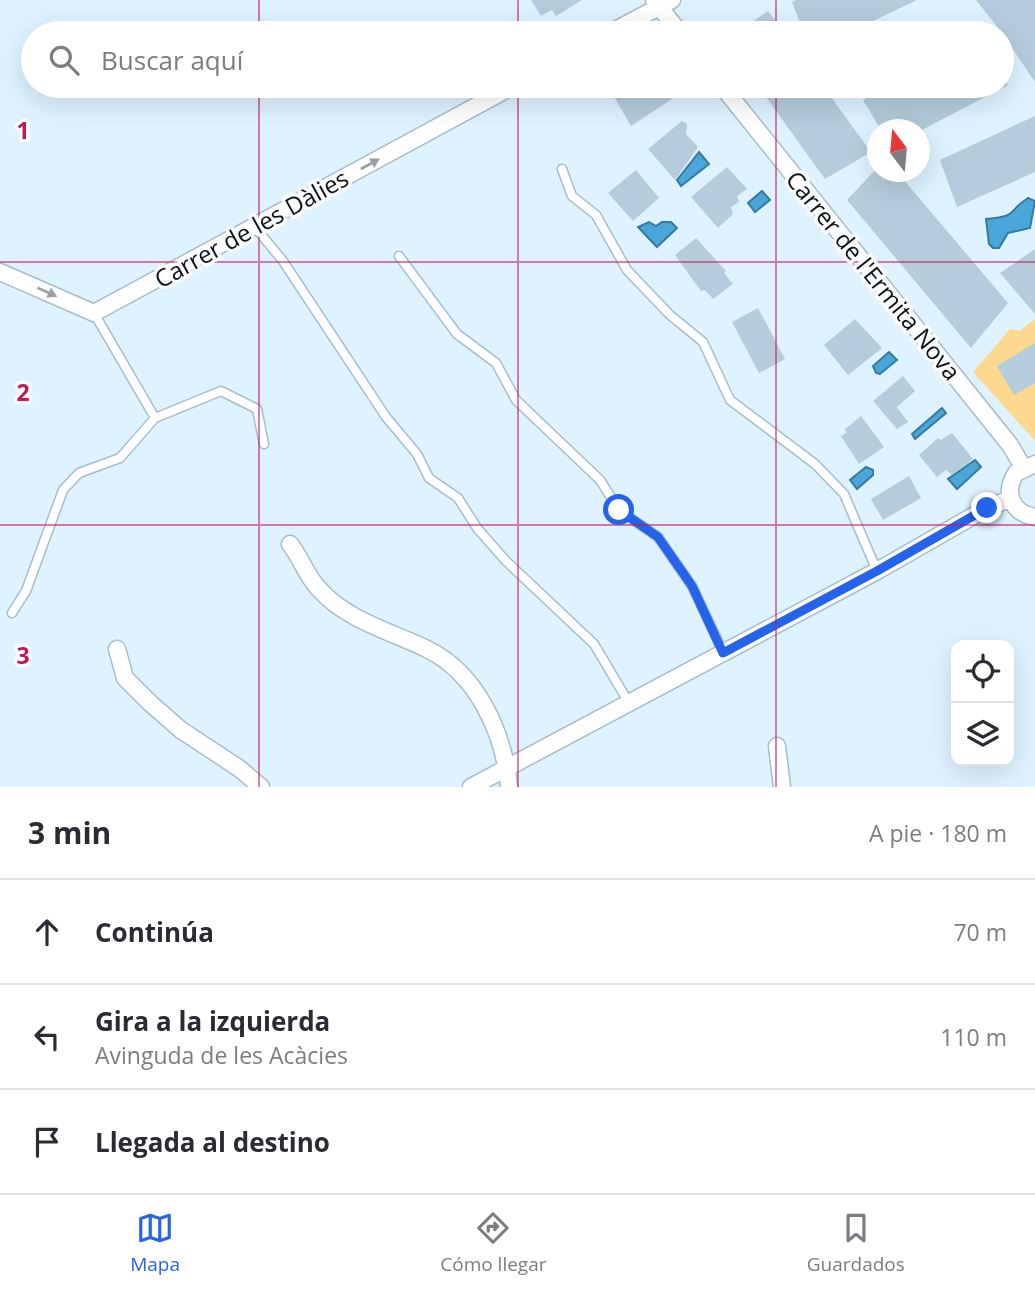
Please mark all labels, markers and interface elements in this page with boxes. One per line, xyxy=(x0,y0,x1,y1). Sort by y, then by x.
search box xyxy=(21,21,1014,98)
icon: search xyxy=(45,41,83,79)
text: Buscar aquí xyxy=(101,42,243,78)
text: 1 xyxy=(16,114,30,146)
north arrow xyxy=(867,119,930,182)
one-way arrow xyxy=(360,158,379,170)
street label: Carrer de les Dàlies xyxy=(148,161,354,295)
street label: Carrer de l'Ermita Nova xyxy=(779,163,969,387)
one-way arrow xyxy=(37,286,57,298)
text: 2 xyxy=(16,376,30,408)
route end xyxy=(971,492,1002,523)
route start xyxy=(603,494,634,525)
text: 3 xyxy=(16,639,30,671)
map controls xyxy=(951,640,1014,766)
button: locate xyxy=(951,640,1014,703)
button: layers xyxy=(951,703,1014,766)
text: 3 min xyxy=(28,812,111,853)
text: A pie · 180 m xyxy=(869,817,1007,849)
icon: ahead xyxy=(28,913,66,951)
text: Continúa xyxy=(95,914,214,950)
text: 70 m xyxy=(953,916,1007,948)
text: Gira a la izquierda xyxy=(95,1003,330,1039)
icon: left xyxy=(28,1018,66,1056)
text: 110 m xyxy=(940,1021,1007,1053)
text: Avinguda de les Acàcies xyxy=(95,1039,348,1071)
icon: arrive xyxy=(28,1123,66,1161)
text: Llegada al destino xyxy=(95,1124,330,1160)
tab: Mapa xyxy=(130,1209,180,1277)
tab: Cómo llegar xyxy=(440,1209,547,1277)
tab: Guardados xyxy=(807,1209,905,1277)

